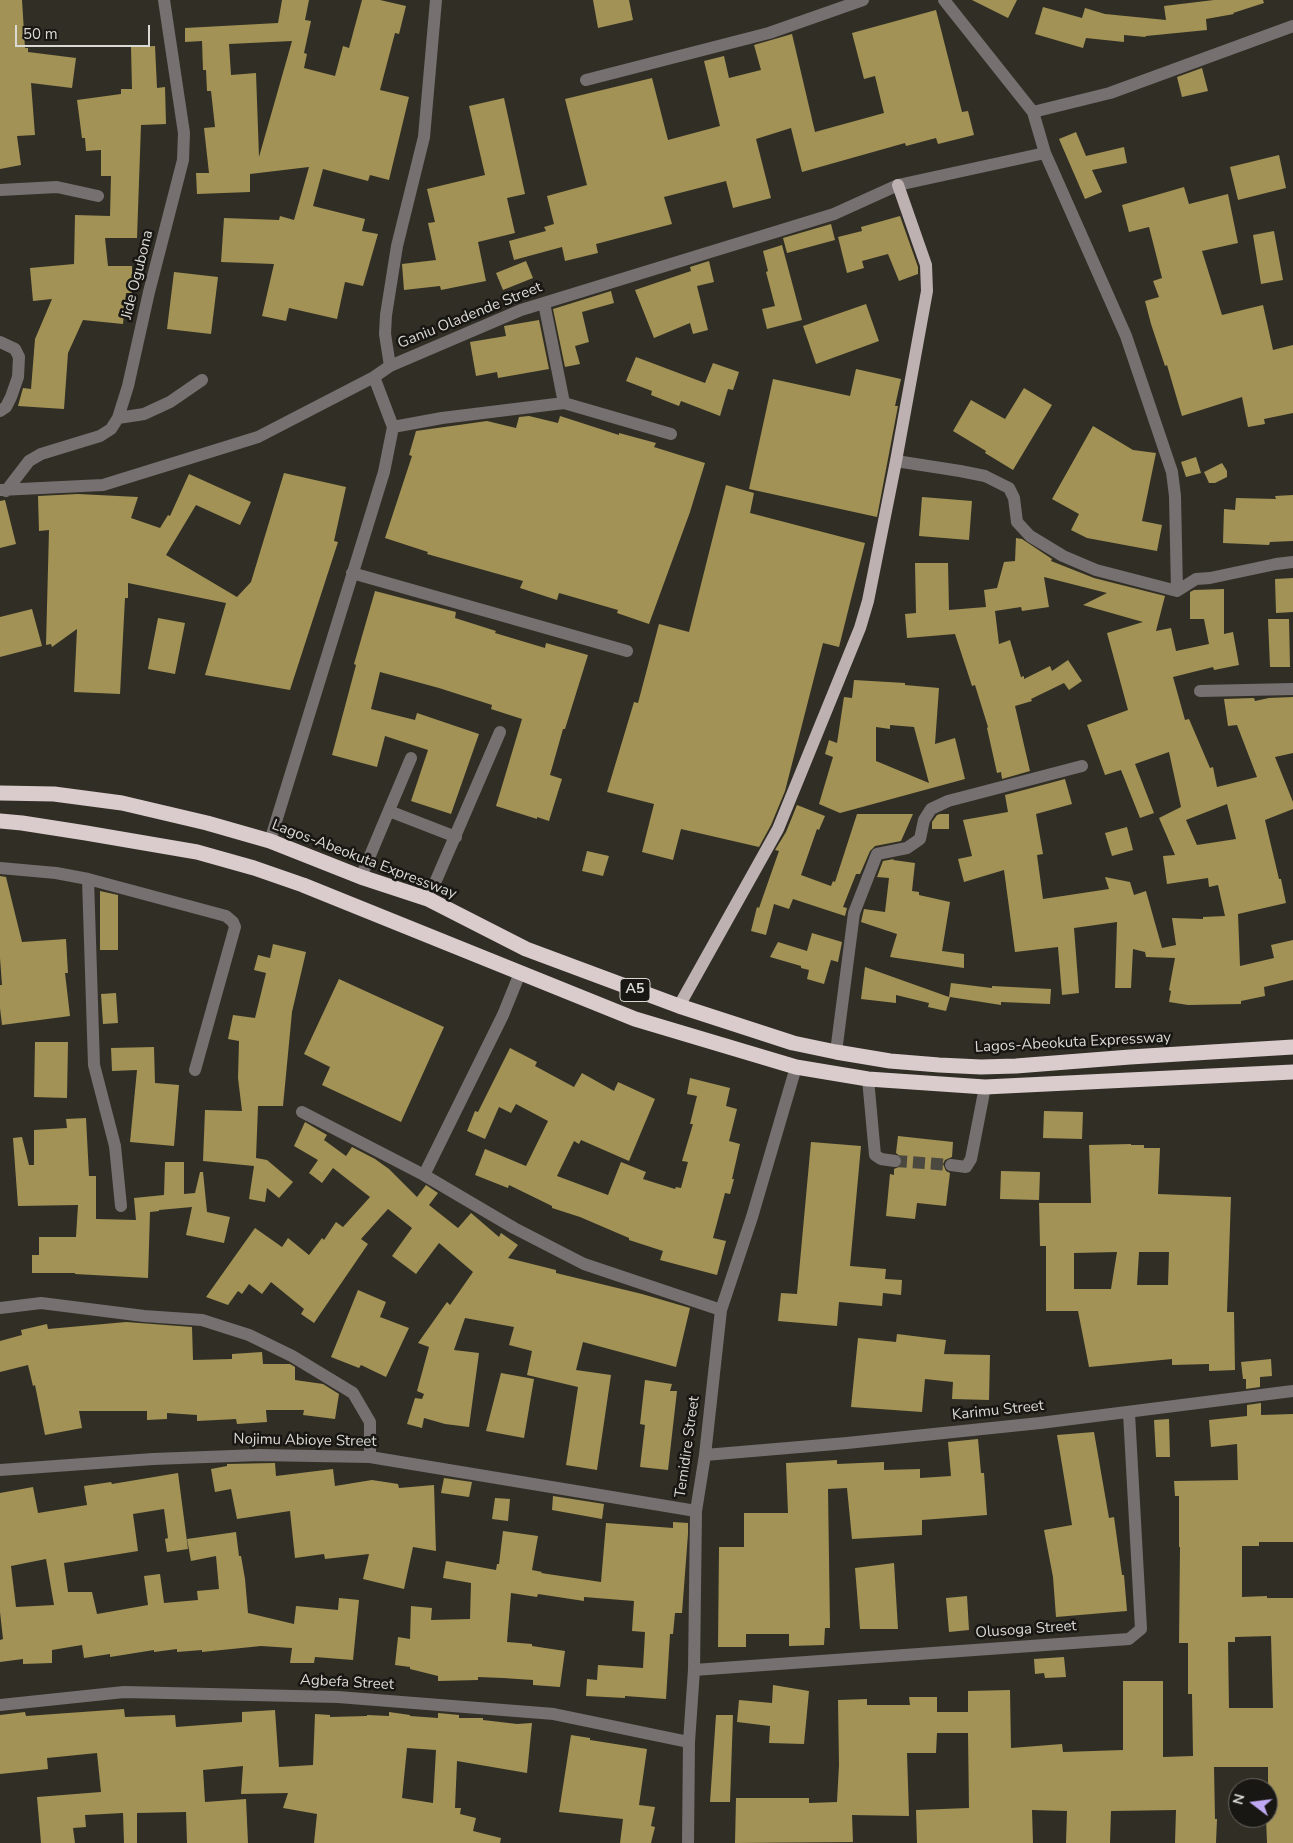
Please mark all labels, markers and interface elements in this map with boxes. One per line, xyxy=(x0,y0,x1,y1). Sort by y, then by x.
scale bar xyxy=(18,15,152,47)
text: 50 m xyxy=(23,24,58,44)
street label: Jide Ogubona xyxy=(118,229,158,321)
street label: Ganiu Oladende Street xyxy=(395,279,545,353)
street label: Lagos-Abeokuta Expressway xyxy=(269,816,459,904)
road number: A5 xyxy=(620,978,650,1002)
street label: Lagos-Abeokuta Expressway xyxy=(974,1029,1172,1057)
street label: Temidire Street xyxy=(672,1395,704,1499)
street label: Karimu Street xyxy=(951,1397,1045,1425)
street label: Nojimu Abioye Street xyxy=(233,1431,377,1451)
street label: Olusoga Street xyxy=(975,1617,1077,1643)
street label: Agbefa Street xyxy=(300,1672,394,1694)
north arrow xyxy=(1228,1778,1278,1828)
text: N xyxy=(1228,1792,1250,1807)

